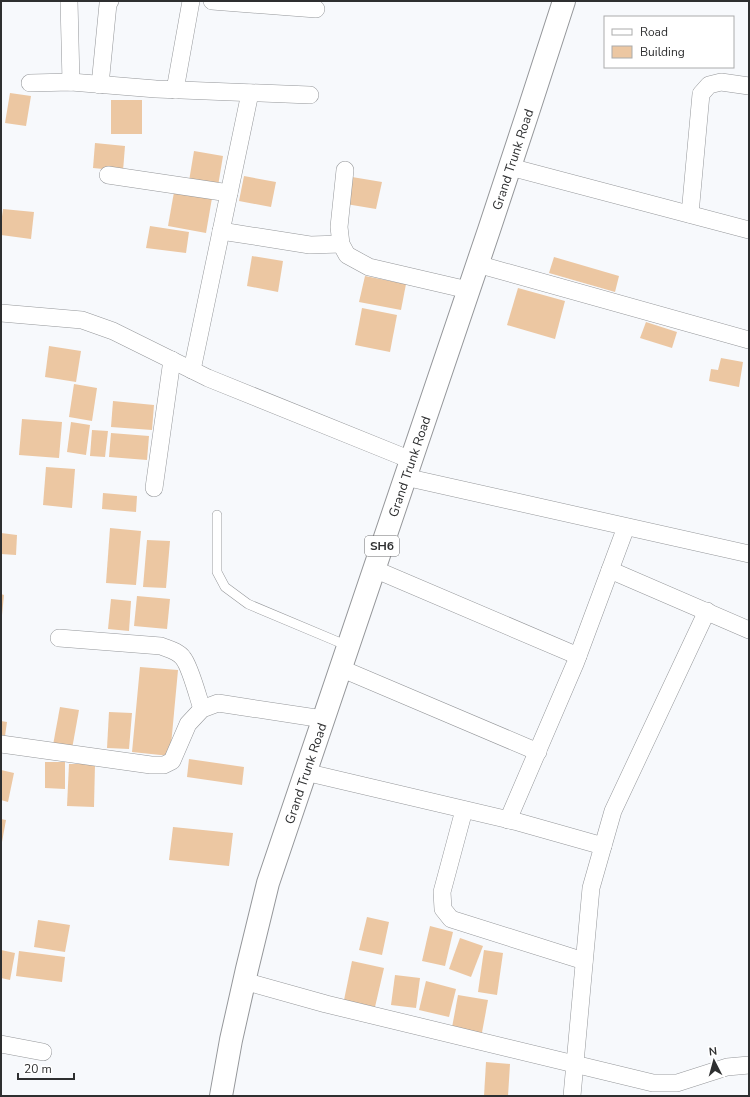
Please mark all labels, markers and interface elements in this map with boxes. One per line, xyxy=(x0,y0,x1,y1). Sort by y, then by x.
legend xyxy=(604,16,734,68)
text: Road xyxy=(640,24,668,40)
text: Building xyxy=(640,44,685,60)
street label: Grand Trunk Road xyxy=(488,107,538,213)
street label: Grand Trunk Road xyxy=(384,414,435,520)
road number: SH6 xyxy=(365,536,399,556)
street label: Grand Trunk Road xyxy=(281,721,332,827)
north arrow xyxy=(694,1041,734,1081)
text: N xyxy=(708,1044,718,1059)
scale bar xyxy=(18,1055,74,1081)
text: 20 m xyxy=(24,1061,52,1077)

